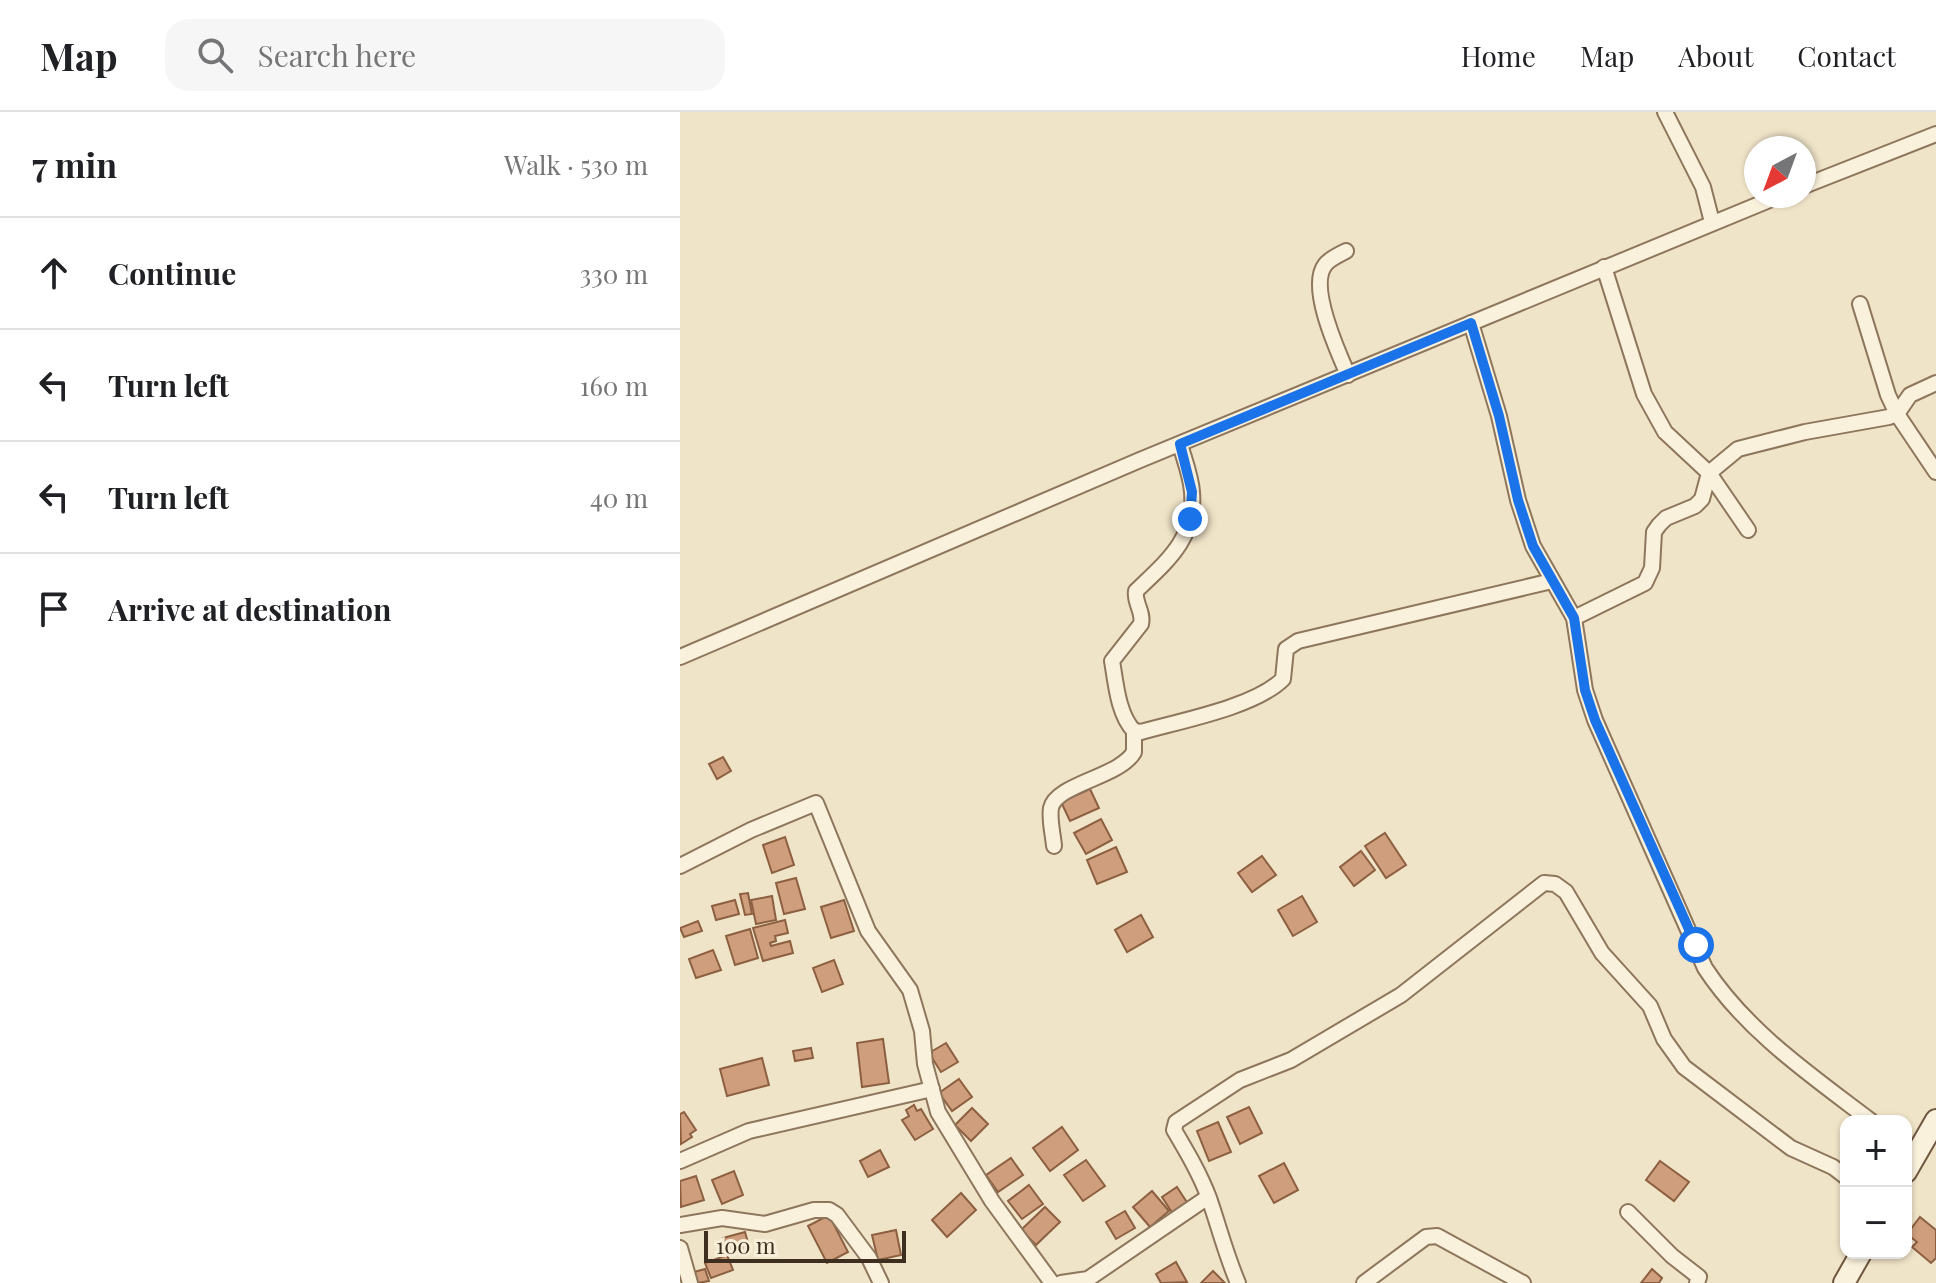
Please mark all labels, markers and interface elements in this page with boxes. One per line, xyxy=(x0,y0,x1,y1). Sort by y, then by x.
search box xyxy=(165,19,725,91)
text: Map xyxy=(40,30,117,81)
icon: search xyxy=(193,33,237,77)
text: Search here xyxy=(257,35,416,75)
text: Home xyxy=(1461,37,1536,74)
text: Map xyxy=(1580,37,1634,74)
text: About xyxy=(1678,37,1753,74)
text: Contact xyxy=(1797,37,1896,74)
north arrow xyxy=(1744,136,1816,208)
text: 7 min xyxy=(32,141,117,187)
text: Walk · 530 m xyxy=(504,147,648,182)
icon: ahead xyxy=(32,251,76,295)
text: Continue xyxy=(108,253,236,293)
text: 330 m xyxy=(579,256,648,291)
icon: left xyxy=(32,363,76,407)
text: Turn left xyxy=(108,365,229,405)
text: 160 m xyxy=(580,368,648,403)
icon: left xyxy=(32,475,76,519)
text: Turn left xyxy=(108,477,229,517)
text: 40 m xyxy=(590,480,648,515)
route end xyxy=(1172,501,1208,537)
icon: arrive xyxy=(32,587,76,631)
text: Arrive at destination xyxy=(108,589,391,629)
route start xyxy=(1678,927,1714,963)
map controls xyxy=(1840,1115,1912,1259)
button: + xyxy=(1840,1115,1912,1187)
button: − xyxy=(1840,1187,1912,1259)
scale bar xyxy=(704,1227,906,1263)
text: 100 m xyxy=(716,1230,776,1260)

